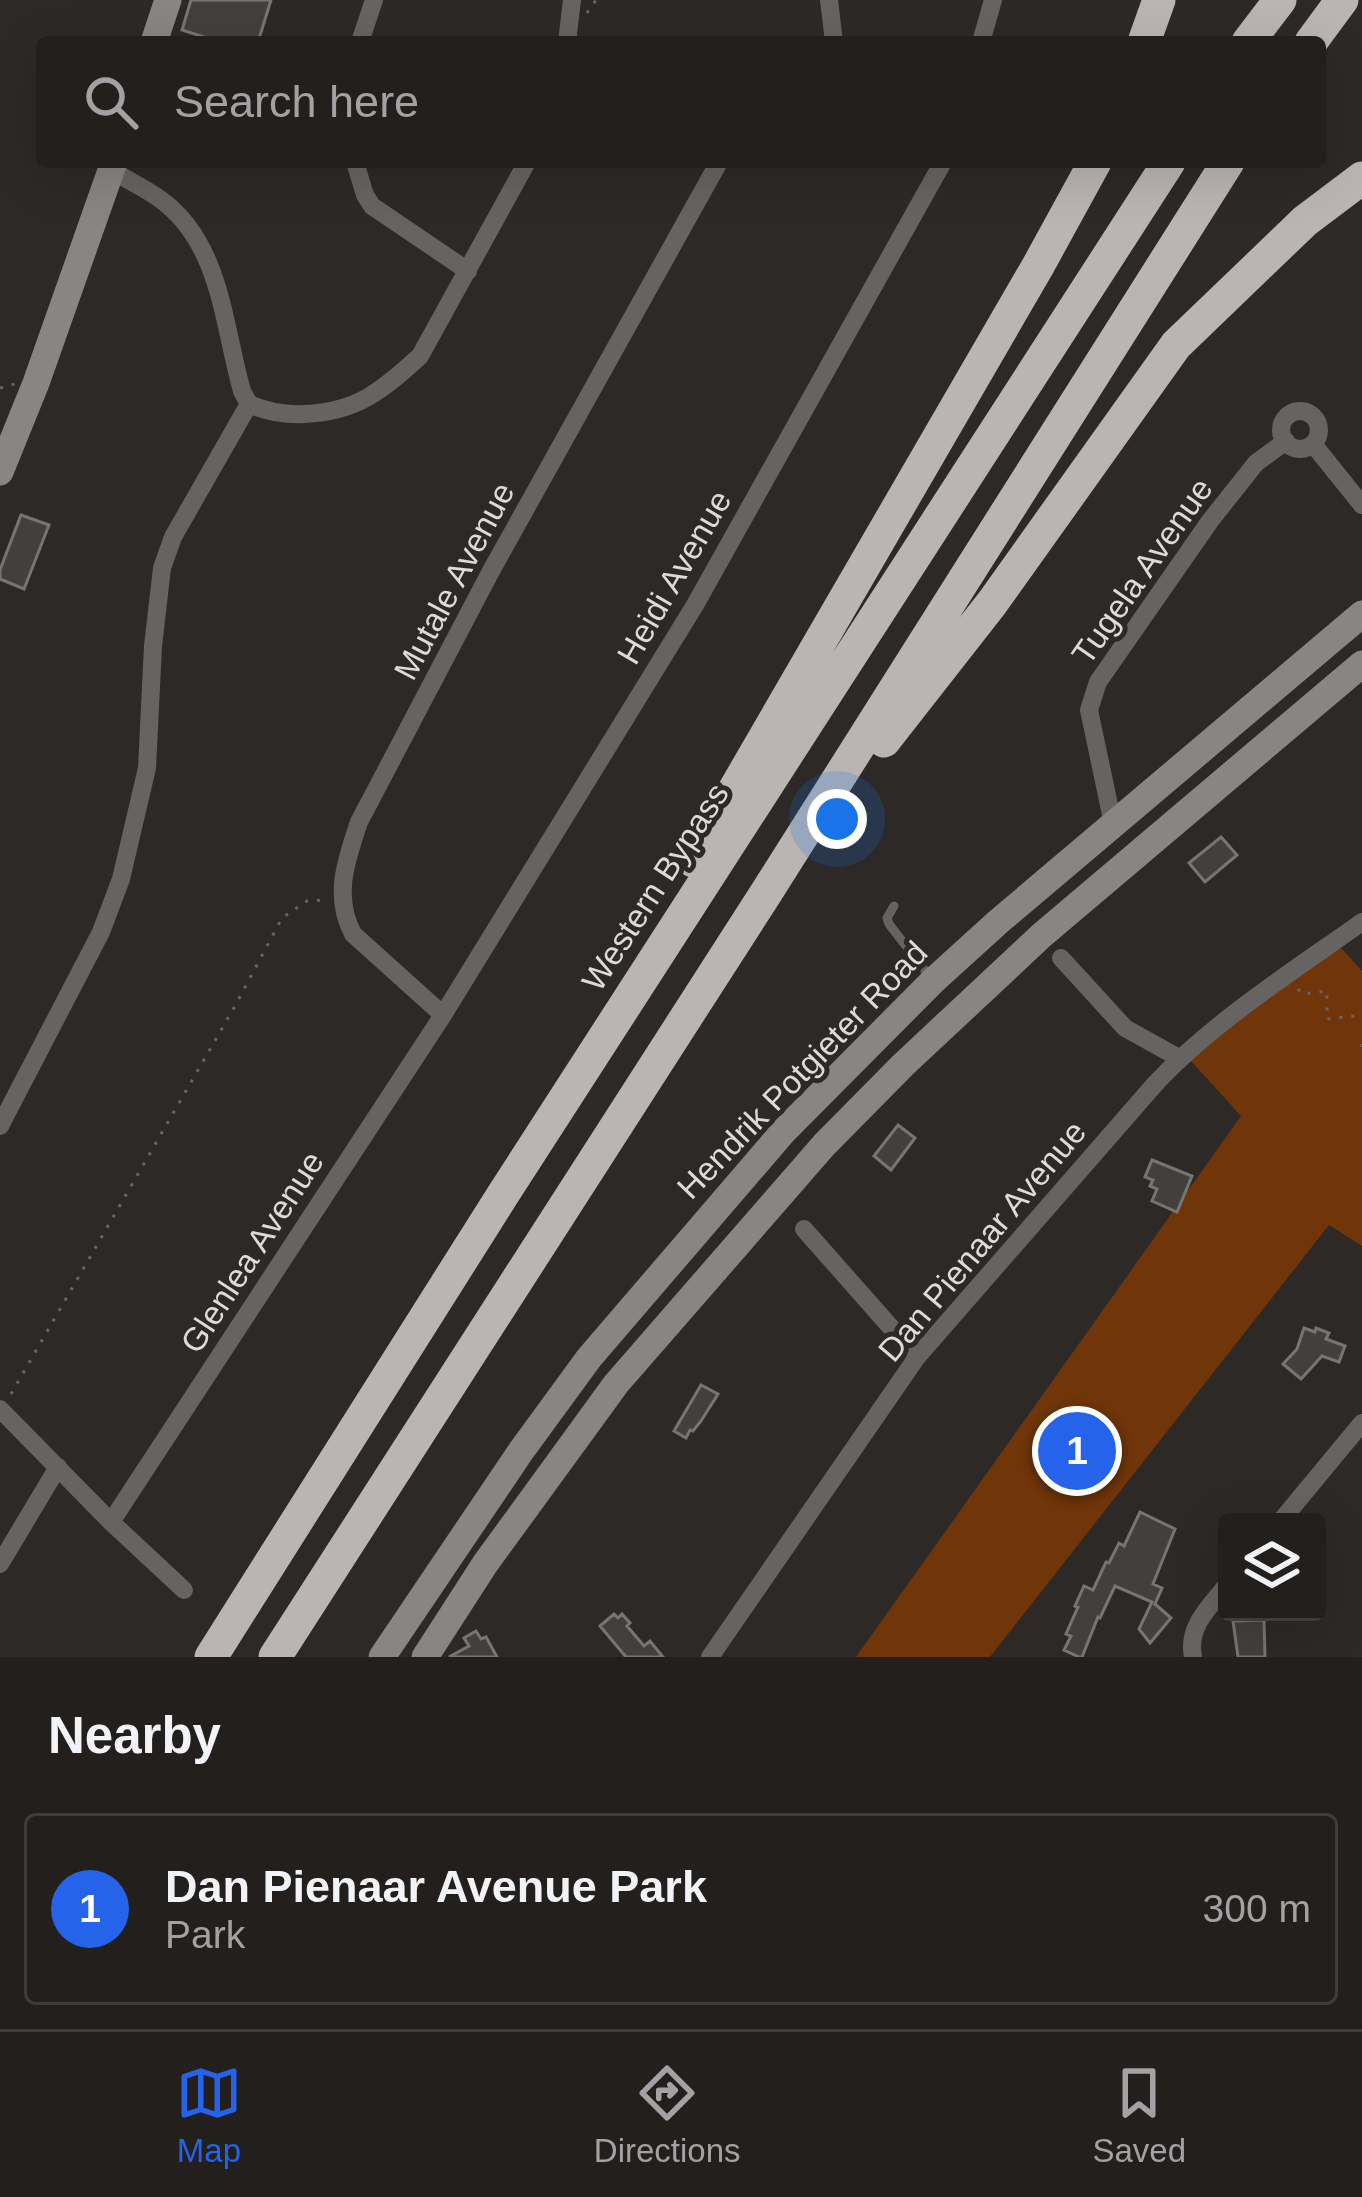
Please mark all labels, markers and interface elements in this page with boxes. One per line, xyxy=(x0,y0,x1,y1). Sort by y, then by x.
search box xyxy=(36,36,1326,168)
icon: search xyxy=(78,69,144,135)
text: Search here xyxy=(174,76,419,127)
street label: Tugela Avenue xyxy=(1064,471,1220,671)
street label: Mutale Avenue xyxy=(387,476,521,686)
street label: Heidi Avenue xyxy=(610,484,738,670)
street label: Western Bypass xyxy=(574,776,736,998)
your location xyxy=(807,789,867,849)
street label: Hendrik Potgieter Road xyxy=(670,934,934,1206)
street label: Dan Pienaar Avenue xyxy=(871,1113,1093,1369)
street label: Glenlea Avenue xyxy=(173,1144,331,1360)
pin: 1 xyxy=(1038,1406,1116,1496)
map controls xyxy=(1218,1513,1326,1621)
button: layers xyxy=(1218,1513,1326,1621)
text: Nearby xyxy=(48,1707,221,1764)
text: Dan Pienaar Avenue Park xyxy=(165,1861,707,1912)
text: 1 xyxy=(79,1887,101,1930)
text: 300 m xyxy=(1203,1887,1311,1930)
text: Park xyxy=(165,1913,245,1956)
tab: Map xyxy=(176,2060,242,2170)
tab: Directions xyxy=(594,2060,741,2170)
tab: Saved xyxy=(1092,2060,1186,2170)

